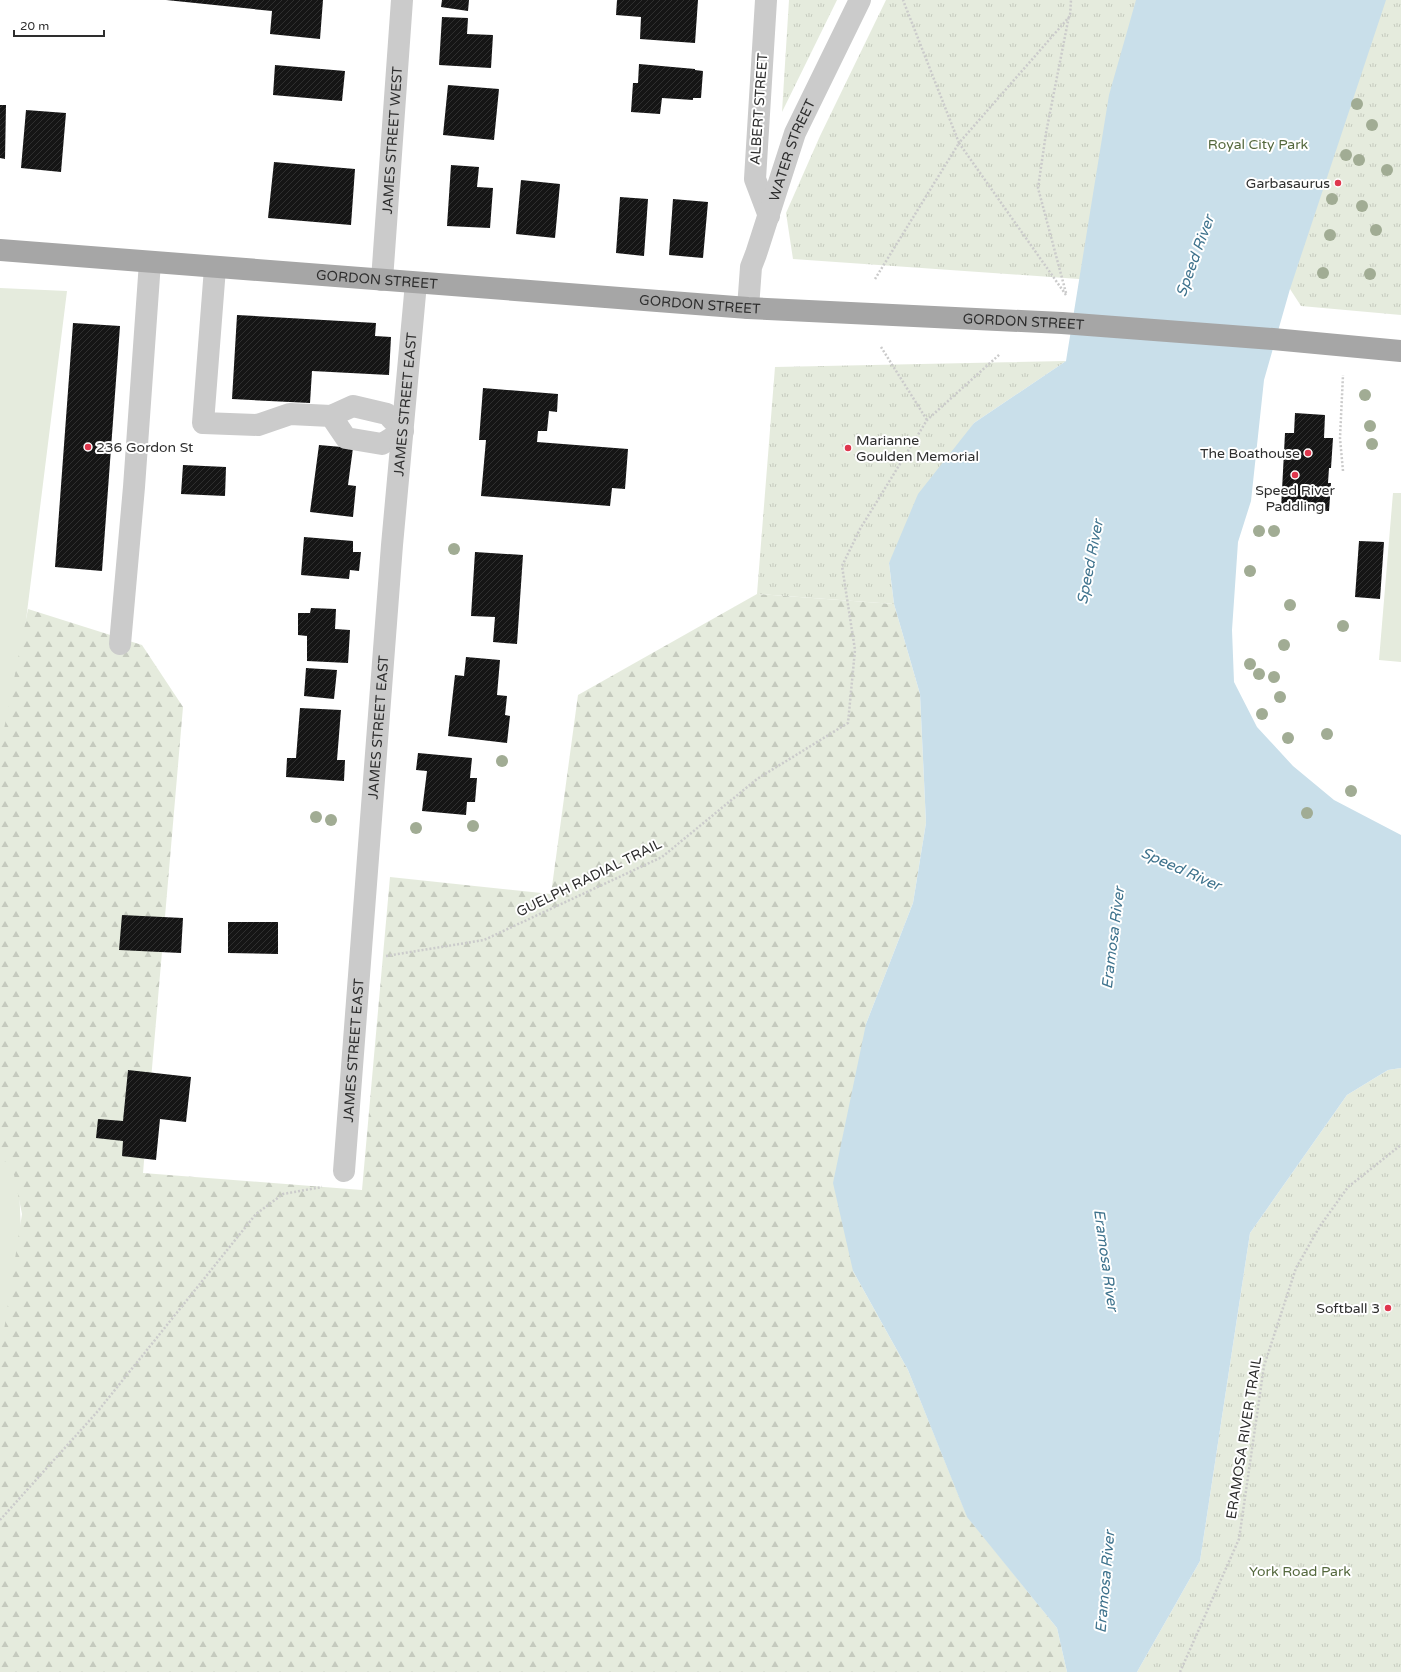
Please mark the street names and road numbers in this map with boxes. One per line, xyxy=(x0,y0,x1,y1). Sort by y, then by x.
street label: ALBERT STREET xyxy=(747,52,771,166)
street label: JAMES STREET WEST xyxy=(378,65,406,215)
street label: WATER STREET xyxy=(765,96,819,203)
street label: GORDON STREET xyxy=(316,266,439,292)
street label: GORDON STREET xyxy=(639,291,761,317)
street label: GORDON STREET xyxy=(962,310,1085,333)
street label: JAMES STREET EAST xyxy=(390,331,420,477)
street label: JAMES STREET EAST xyxy=(364,654,392,800)
street label: GUELPH RADIAL TRAIL xyxy=(513,835,665,921)
street label: JAMES STREET EAST xyxy=(339,977,367,1123)
street label: ERAMOSA RIVER TRAIL xyxy=(1223,1356,1265,1520)

